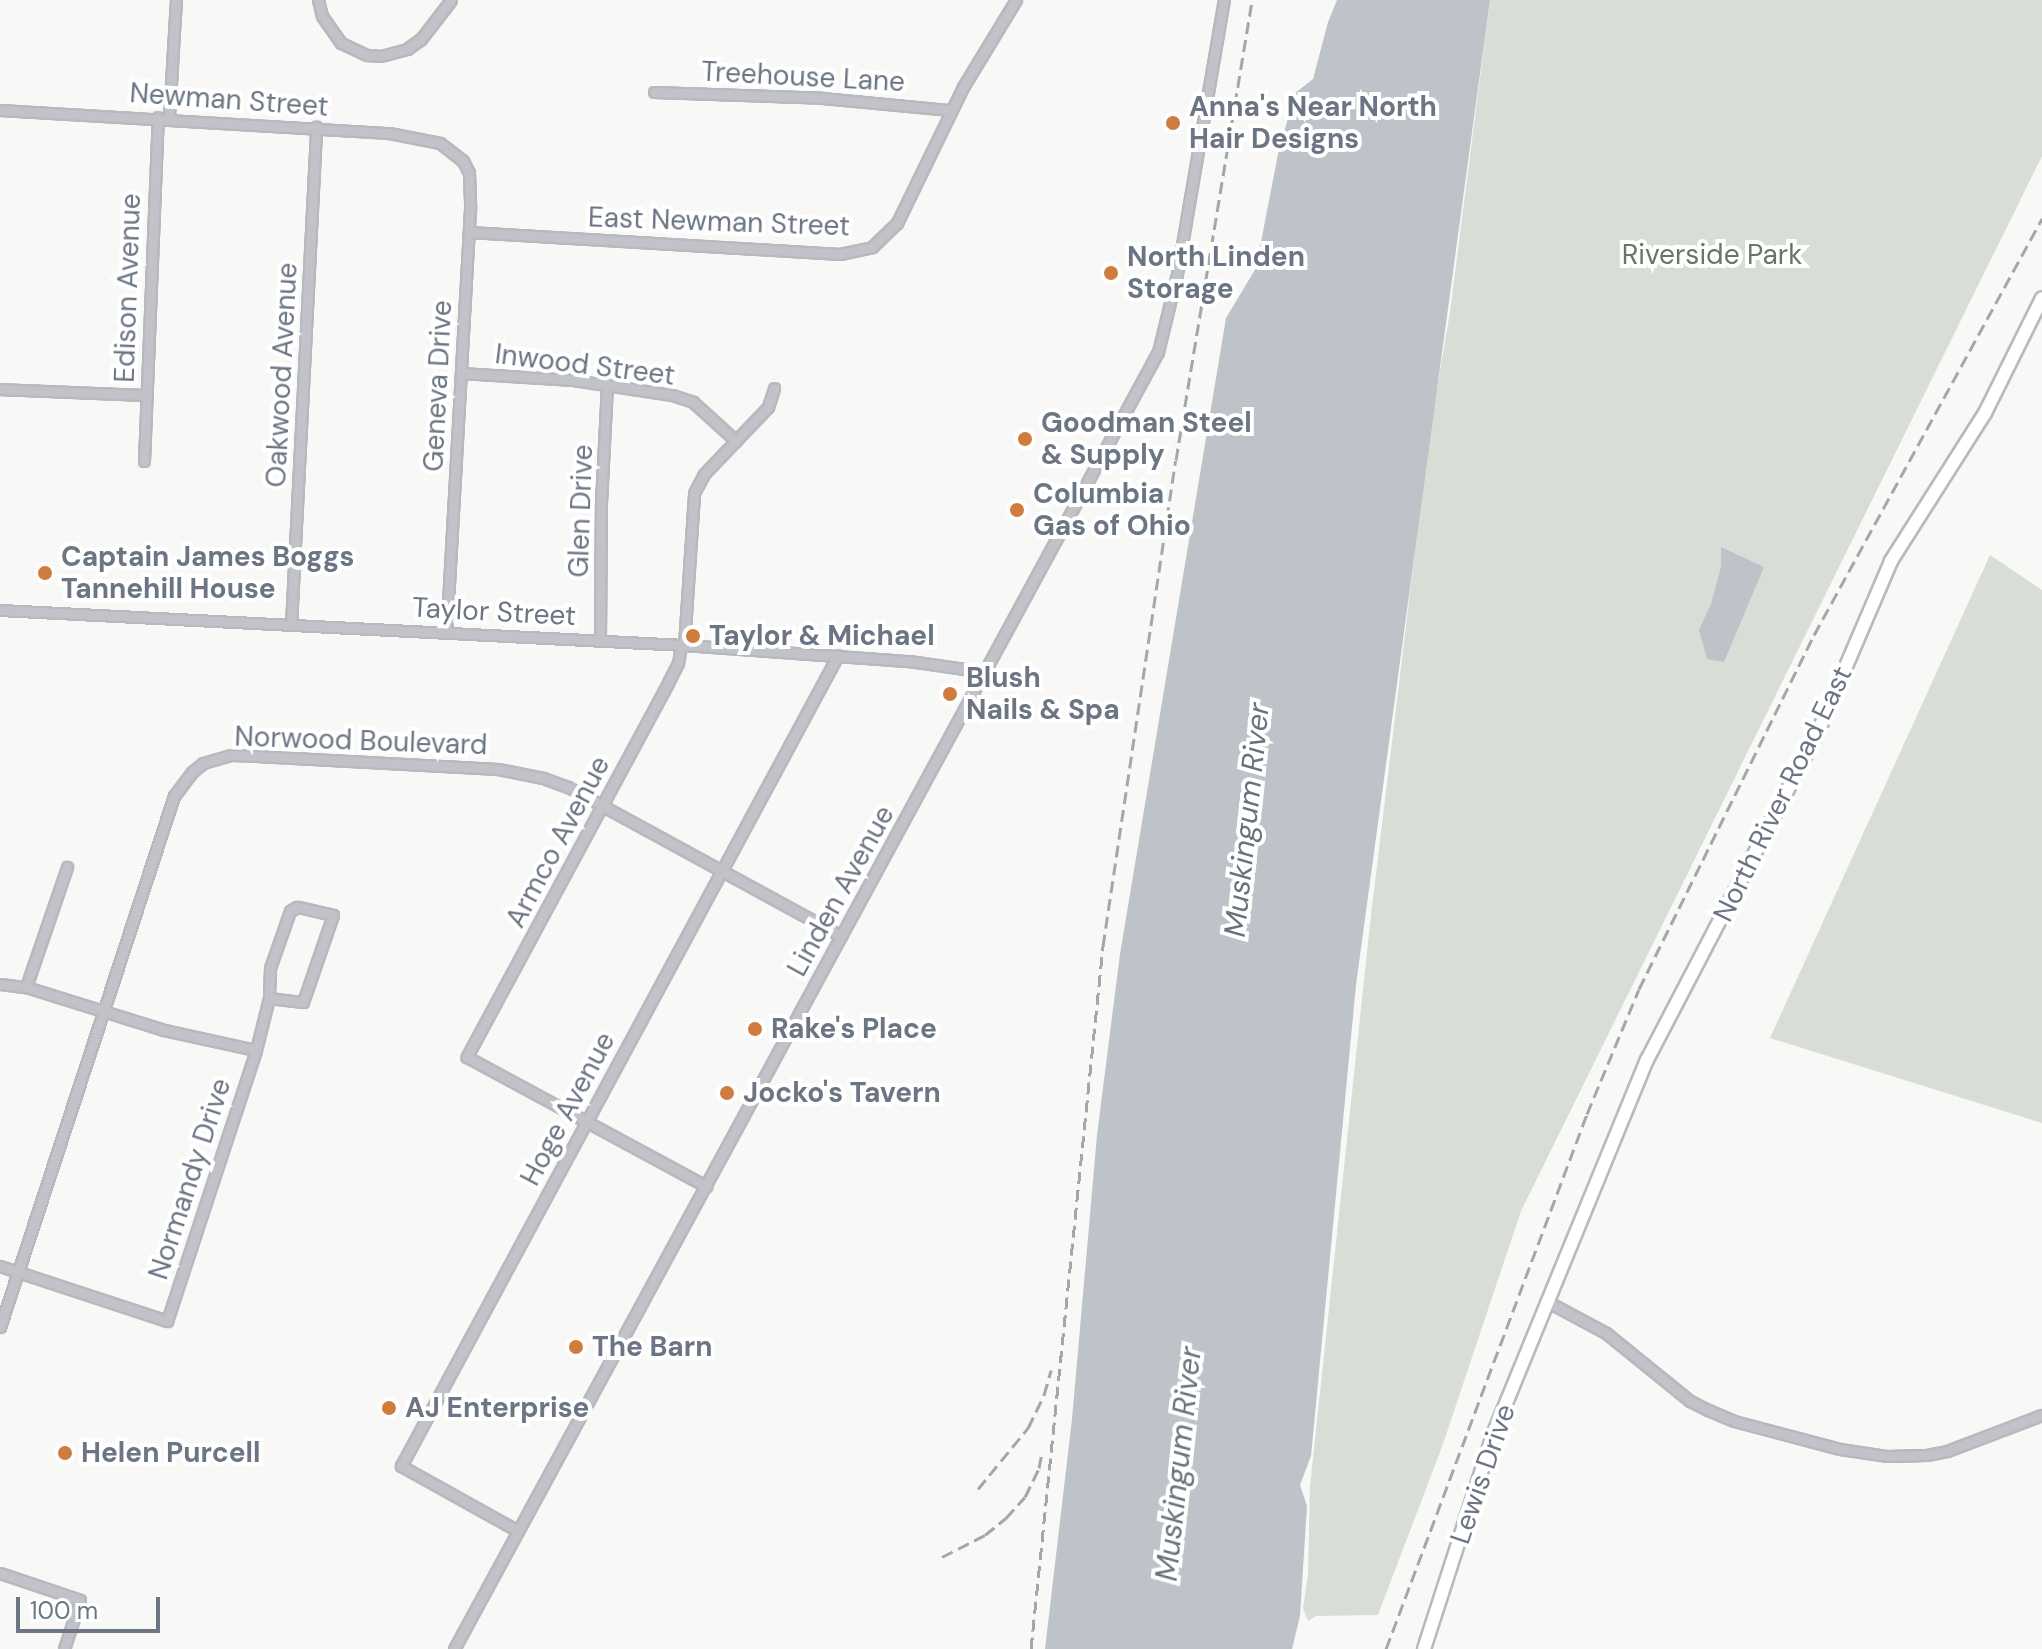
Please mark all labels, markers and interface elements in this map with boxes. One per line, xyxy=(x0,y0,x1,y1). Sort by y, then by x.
street label: Treehouse Lane xyxy=(700,55,906,99)
street label: Newman Street xyxy=(129,76,329,124)
place label: Anna's Near North Hair Designs xyxy=(1189,90,1437,156)
marker: Anna's Near North Hair Designs xyxy=(1164,114,1182,132)
street label: Edison Avenue xyxy=(108,193,148,383)
street label: East Newman Street xyxy=(587,201,851,243)
park label: Riverside Park xyxy=(1622,238,1802,272)
place label: North Linden Storage xyxy=(1127,240,1305,306)
street label: Oakwood Avenue xyxy=(259,262,305,488)
marker: North Linden Storage xyxy=(1102,264,1120,282)
street label: Geneva Drive xyxy=(417,299,459,473)
street label: Inwood Street xyxy=(493,337,677,393)
place label: Goodman Steel & Supply xyxy=(1041,406,1252,472)
marker: Goodman Steel & Supply xyxy=(1016,430,1034,448)
street label: Glen Drive xyxy=(562,444,600,578)
place label: Columbia Gas of Ohio xyxy=(1033,477,1191,543)
marker: Columbia Gas of Ohio xyxy=(1008,501,1026,519)
place label: Captain James Boggs Tannehill House xyxy=(61,540,354,606)
marker: Captain James Boggs Tannehill House xyxy=(36,564,54,582)
street label: Taylor Street xyxy=(411,591,577,633)
place label: Taylor & Michael xyxy=(709,619,935,653)
marker: Taylor & Michael xyxy=(684,627,702,645)
place label: Blush Nails & Spa xyxy=(966,661,1120,727)
street label: North River Road East xyxy=(1707,661,1859,927)
marker: Blush Nails & Spa xyxy=(941,685,959,703)
water label: Muskingum River xyxy=(1217,701,1277,939)
street label: Norwood Boulevard xyxy=(234,720,488,762)
street label: Armco Avenue xyxy=(499,751,617,933)
street label: Linden Avenue xyxy=(780,800,902,982)
place label: Rake's Place xyxy=(771,1012,937,1046)
marker: Rake's Place xyxy=(746,1020,764,1038)
street label: Hoge Avenue xyxy=(514,1027,622,1191)
street label: Normandy Drive xyxy=(142,1074,238,1284)
place label: Jocko's Tavern xyxy=(743,1076,941,1110)
marker: Jocko's Tavern xyxy=(718,1084,736,1102)
place label: The Barn xyxy=(592,1330,712,1364)
marker: The Barn xyxy=(567,1338,585,1356)
water label: Muskingum River xyxy=(1149,1345,1209,1583)
place label: AJ Enterprise xyxy=(405,1391,589,1425)
marker: AJ Enterprise xyxy=(380,1399,398,1417)
street label: Lewis Drive xyxy=(1443,1400,1523,1548)
place label: Helen Purcell xyxy=(81,1436,261,1470)
marker: Helen Purcell xyxy=(56,1444,74,1462)
scale bar xyxy=(20,1581,164,1631)
text: 100 m xyxy=(30,1595,98,1626)

